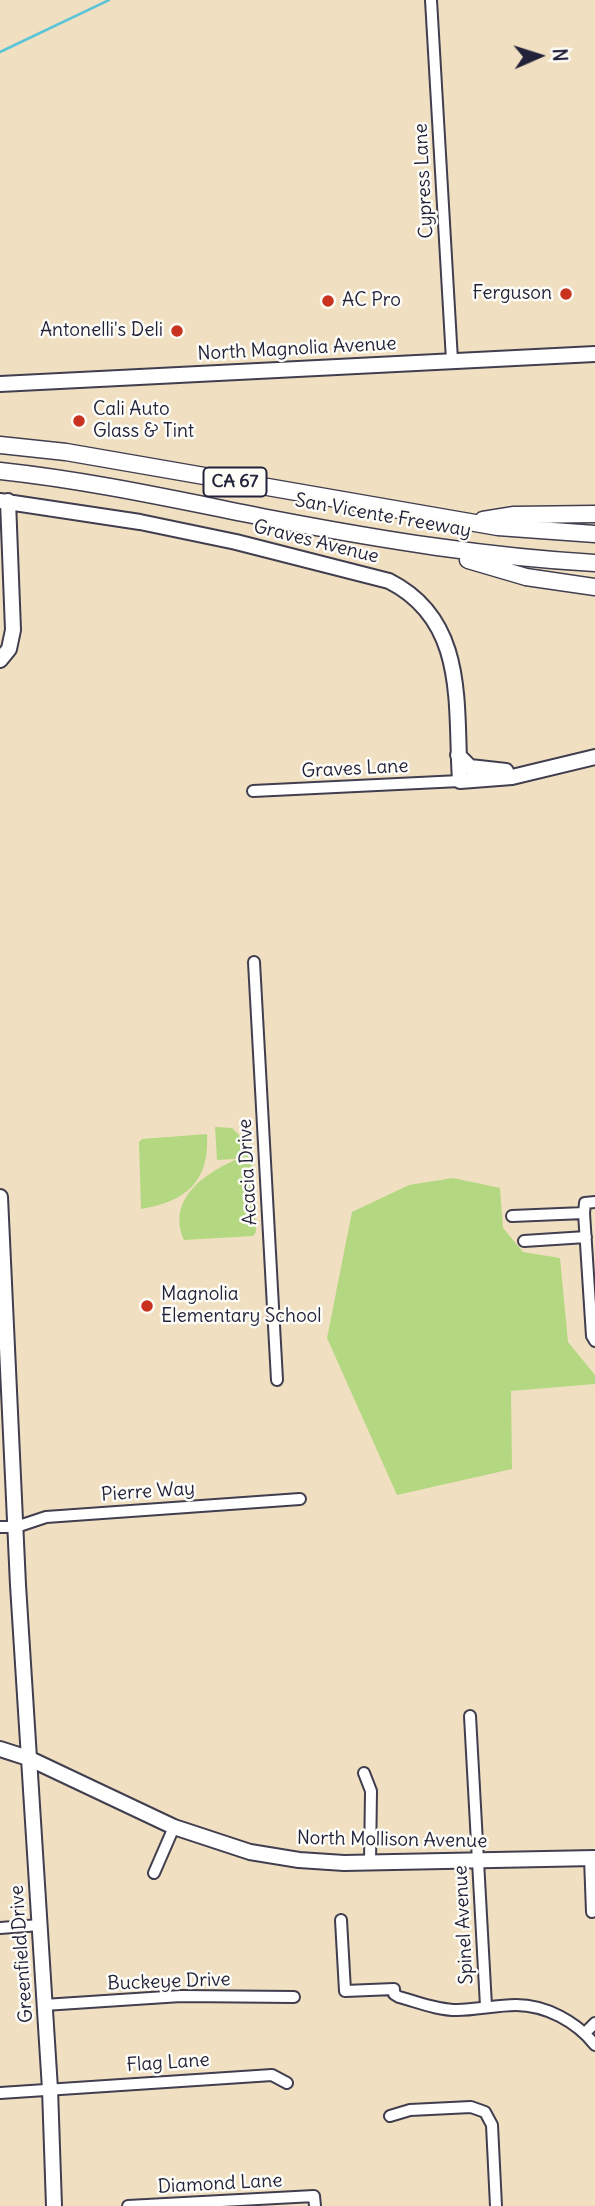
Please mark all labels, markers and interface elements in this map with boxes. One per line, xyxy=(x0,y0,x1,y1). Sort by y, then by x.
north arrow xyxy=(504,21,574,91)
text: N xyxy=(548,48,572,62)
street label: Cypress Lane xyxy=(410,123,438,239)
place label: Ferguson xyxy=(472,283,552,305)
marker: Ferguson xyxy=(558,286,574,302)
place label: AC Pro xyxy=(342,290,401,312)
marker: AC Pro xyxy=(320,293,336,309)
place label: Antonelli's Deli xyxy=(40,320,163,342)
marker: Antonelli's Deli xyxy=(169,323,185,339)
street label: North Magnolia Avenue xyxy=(197,332,397,366)
place label: Cali Auto Glass & Tint xyxy=(93,399,194,443)
marker: Cali Auto Glass & Tint xyxy=(71,413,87,429)
road number: CA 67 xyxy=(204,468,266,496)
street label: San Vicente Freeway xyxy=(293,489,473,543)
street label: Graves Avenue xyxy=(251,515,381,569)
street label: Graves Lane xyxy=(301,755,409,783)
street label: Acacia Drive xyxy=(234,1118,262,1226)
place label: Magnolia Elementary School xyxy=(161,1284,322,1328)
marker: Magnolia Elementary School xyxy=(139,1298,155,1314)
street label: Pierre Way xyxy=(100,1477,196,1507)
street label: North Mollison Avenue xyxy=(297,1827,487,1853)
street label: Spinel Avenue xyxy=(449,1865,479,1985)
street label: Greenfield Drive xyxy=(6,1884,38,2024)
street label: Buckeye Drive xyxy=(107,1968,231,1996)
street label: Flag Lane xyxy=(126,2049,210,2077)
street label: Diamond Lane xyxy=(157,2169,283,2199)

